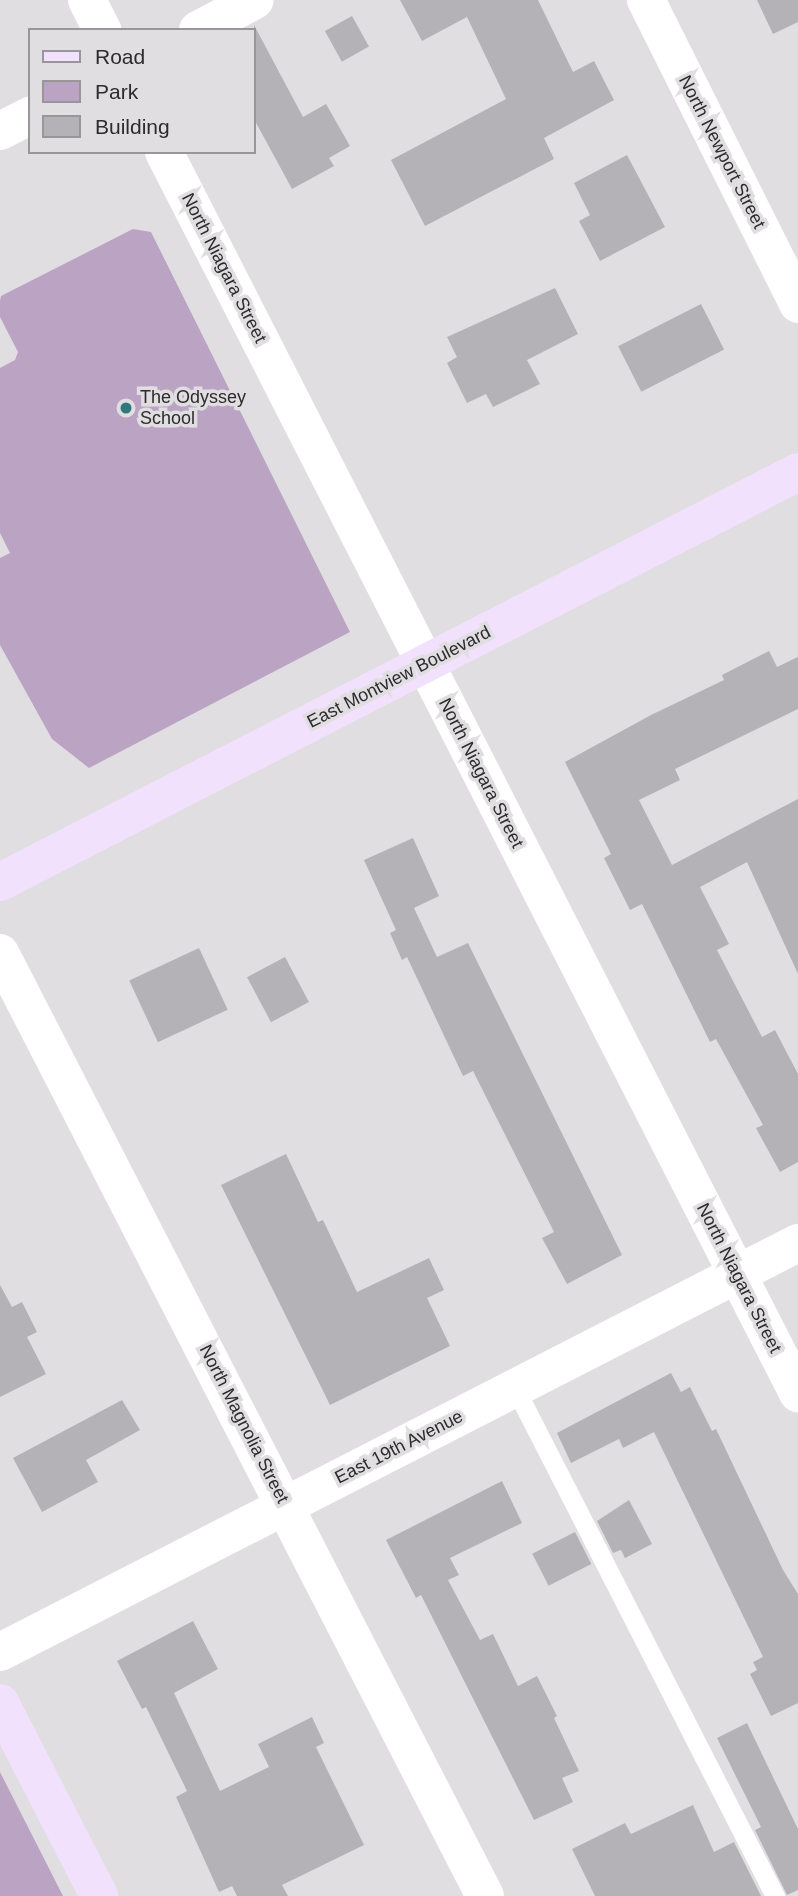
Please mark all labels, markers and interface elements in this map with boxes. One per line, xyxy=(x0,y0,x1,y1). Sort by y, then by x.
legend xyxy=(28,28,256,154)
text: Road xyxy=(95,45,145,68)
street label: North Newport Street xyxy=(674,72,770,232)
text: Park xyxy=(95,80,138,103)
text: Building xyxy=(95,115,170,138)
street label: North Niagara Street xyxy=(177,190,271,346)
place label: The Odyssey School xyxy=(140,387,246,430)
marker: The Odyssey School xyxy=(118,400,134,416)
street label: East Montview Boulevard xyxy=(304,621,494,733)
street label: North Niagara Street xyxy=(434,695,528,851)
street label: North Niagara Street xyxy=(692,1200,786,1356)
street label: North Magnolia Street xyxy=(195,1341,293,1507)
street label: East 19th Avenue xyxy=(331,1405,467,1489)

